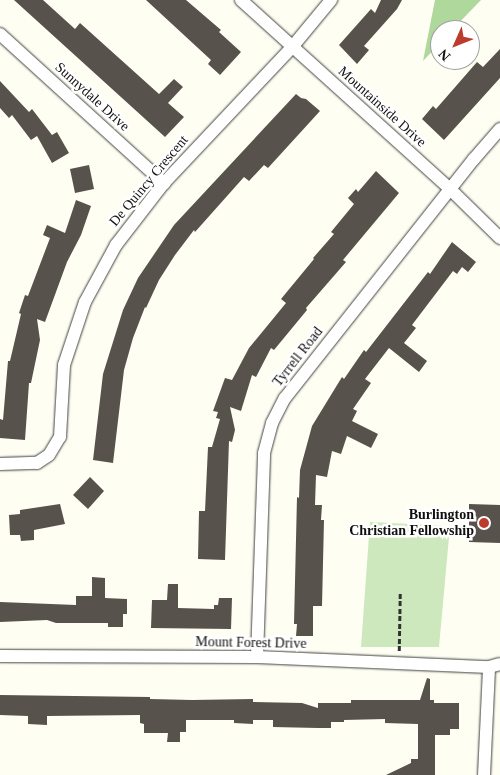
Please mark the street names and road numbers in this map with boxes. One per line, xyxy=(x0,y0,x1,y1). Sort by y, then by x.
street label: Sunnydale Drive xyxy=(51,59,133,135)
street label: Mountainside Drive xyxy=(335,63,429,151)
street label: De Quincy Crescent xyxy=(106,132,192,230)
street label: Tyrrell Road xyxy=(270,324,326,390)
street label: Mount Forest Drive xyxy=(195,634,307,652)

